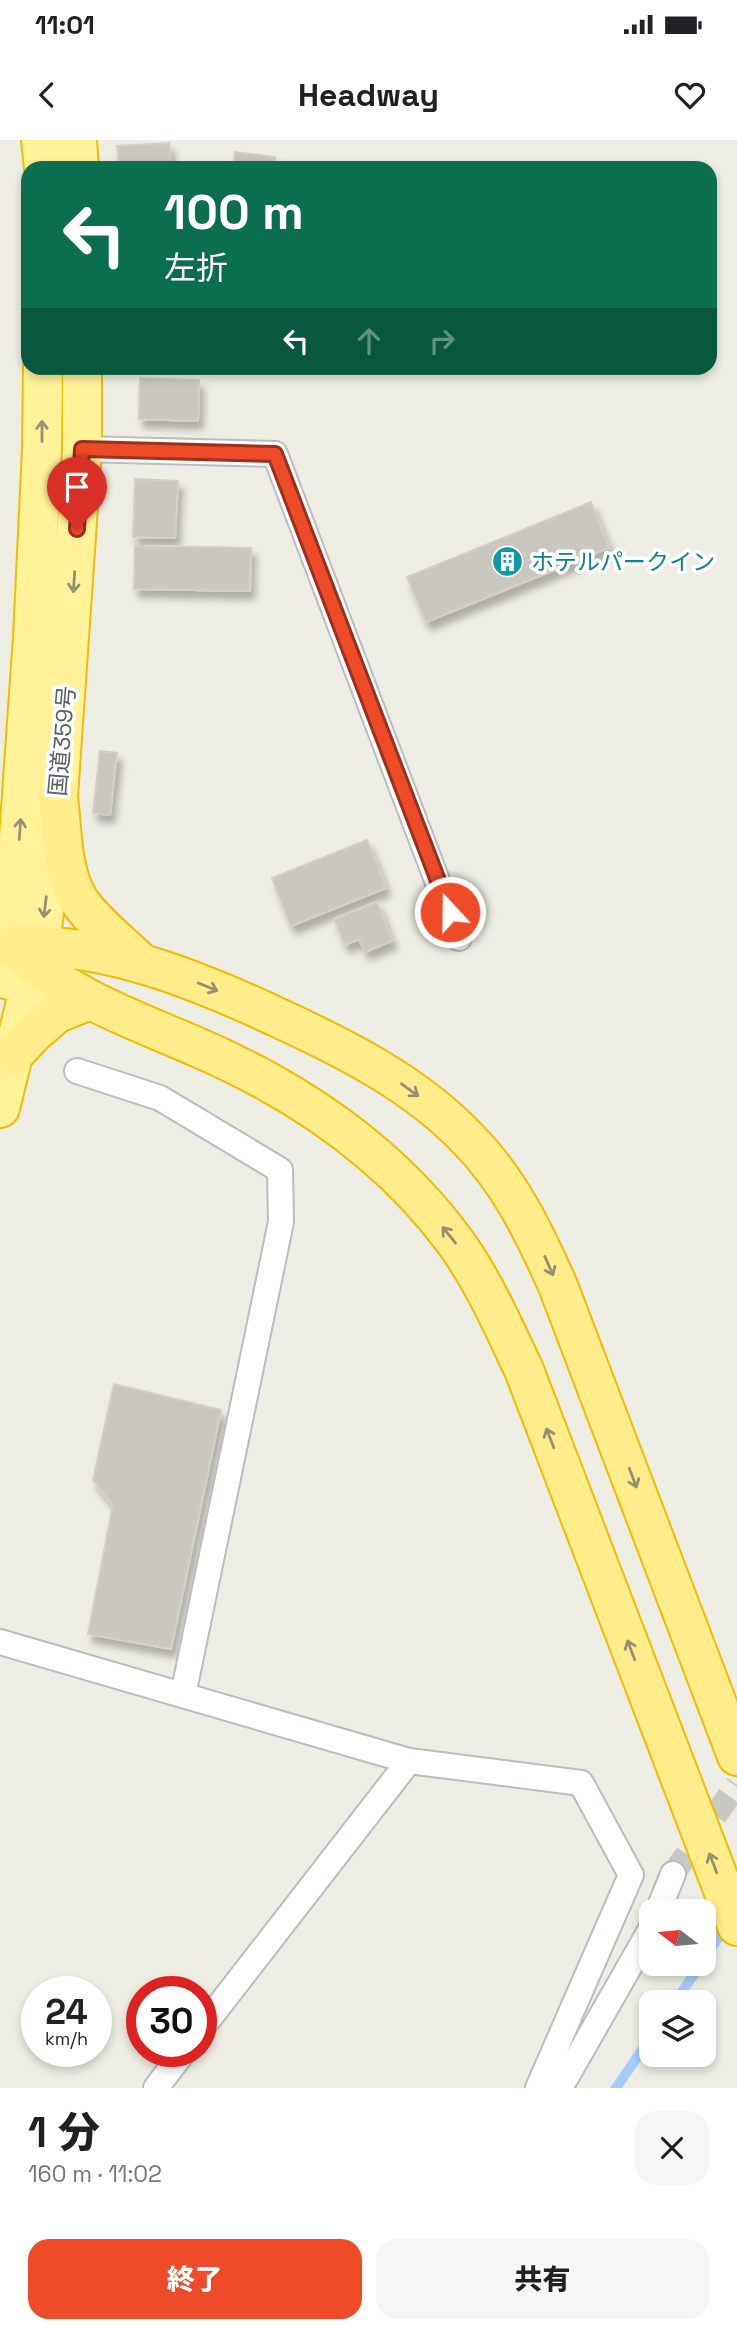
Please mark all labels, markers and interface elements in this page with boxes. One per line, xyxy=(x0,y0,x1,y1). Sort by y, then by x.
text: 11:01 xyxy=(35,8,95,42)
text: Headway xyxy=(298,75,439,115)
icon: back xyxy=(28,76,66,114)
icon: heart xyxy=(671,76,709,114)
text: 100 m xyxy=(164,181,304,243)
icon: left xyxy=(49,189,140,280)
text: 左折 xyxy=(164,248,228,288)
icon: left xyxy=(277,322,315,360)
icon: ahead xyxy=(350,322,388,360)
icon: right xyxy=(423,322,461,360)
one-way arrow xyxy=(35,419,49,442)
pin xyxy=(47,457,107,529)
icon: arrive xyxy=(58,468,96,506)
building icon: ホテルパークイン xyxy=(491,545,525,579)
place label: ホテルパークイン xyxy=(531,547,715,577)
one-way arrow xyxy=(67,571,80,593)
street label: 国道359号 xyxy=(42,685,82,797)
one-way arrow xyxy=(14,818,27,841)
position arrow xyxy=(413,875,487,949)
one-way arrow xyxy=(38,895,51,917)
one-way arrow xyxy=(197,981,219,994)
one-way arrow xyxy=(400,1083,419,1098)
one-way arrow xyxy=(441,1226,457,1244)
one-way arrow xyxy=(543,1255,556,1277)
one-way arrow xyxy=(543,1427,555,1449)
one-way arrow xyxy=(627,1467,640,1488)
one-way arrow xyxy=(624,1640,637,1662)
one-way arrow xyxy=(705,1852,718,1874)
north arrow xyxy=(639,1899,716,1976)
map controls xyxy=(639,1899,716,2067)
speed limit sign: 30 xyxy=(126,1976,217,2067)
text: 24 xyxy=(45,1990,88,2034)
button: layers xyxy=(639,1990,716,2067)
text: km/h xyxy=(45,2027,88,2050)
text: 1 分 xyxy=(28,2106,100,2159)
button: close xyxy=(635,2111,709,2185)
text: 160 m · 11:02 xyxy=(28,2159,162,2189)
button: 終了 xyxy=(28,2239,362,2319)
button: 共有 xyxy=(376,2239,709,2319)

